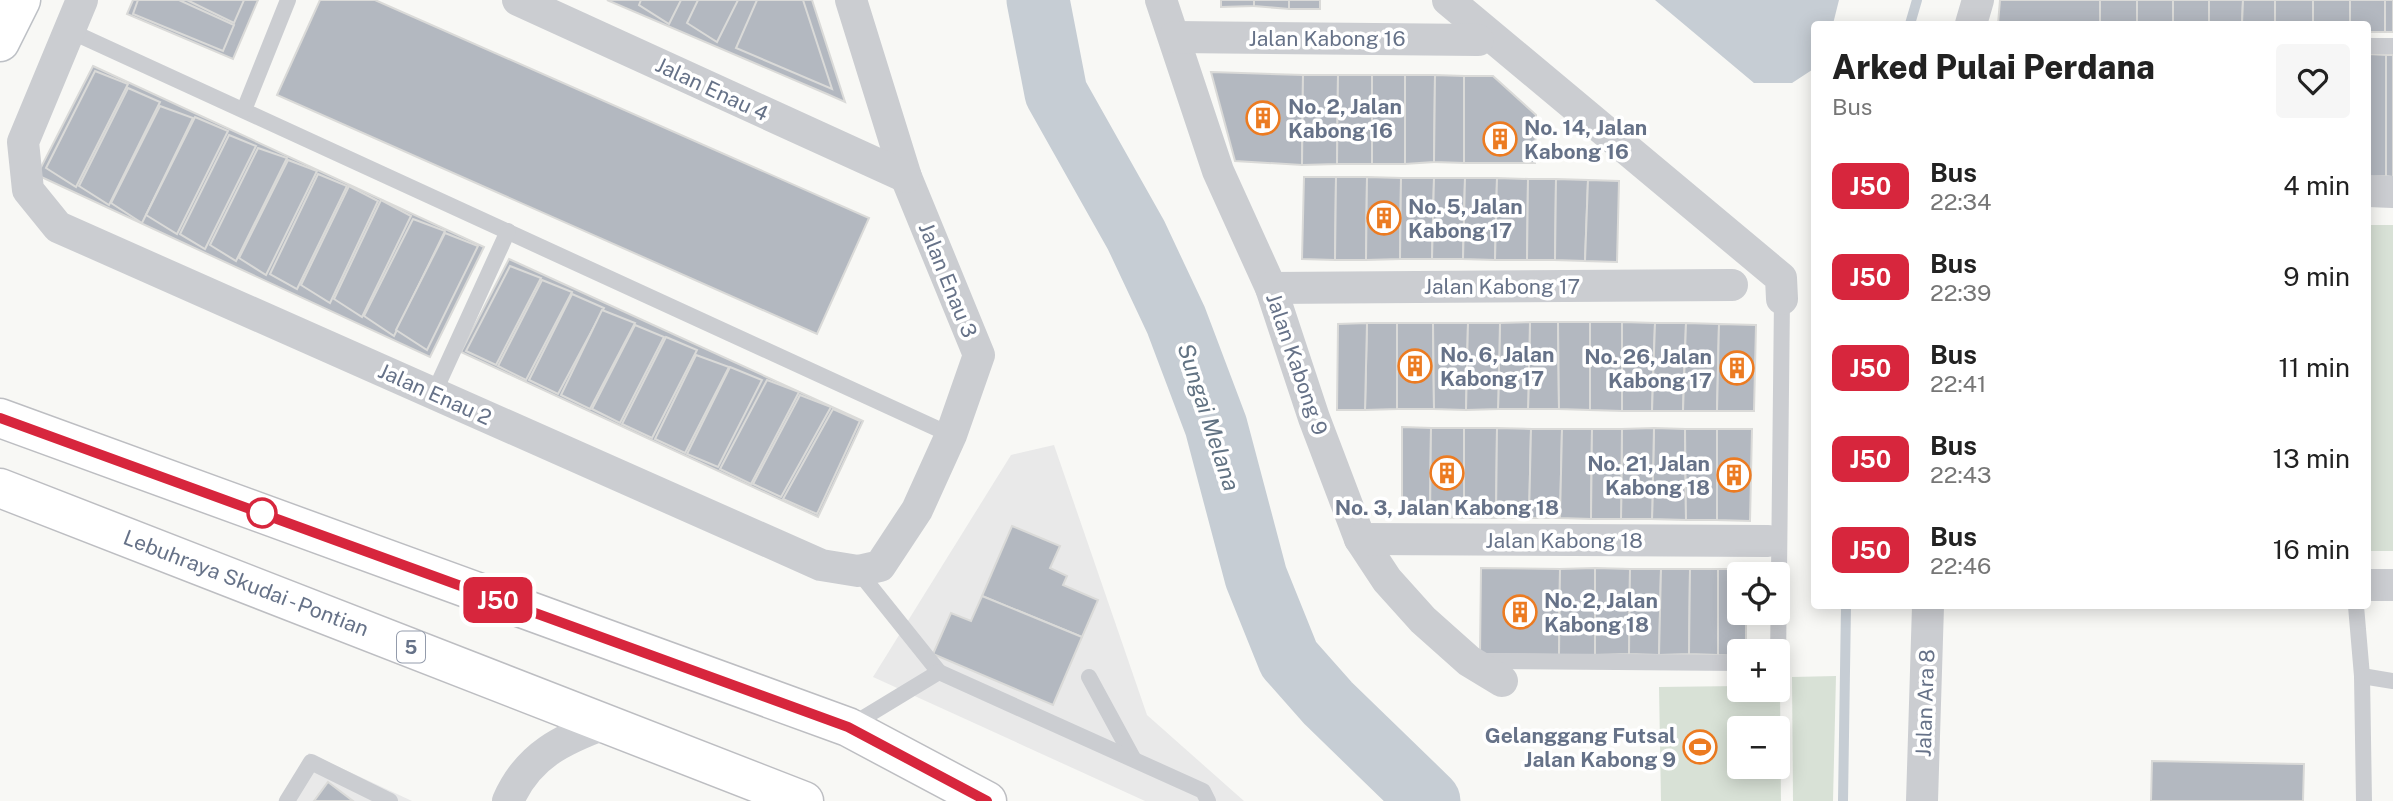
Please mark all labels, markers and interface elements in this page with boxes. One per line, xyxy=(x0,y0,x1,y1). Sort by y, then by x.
street label: Jalan Kabong 16 xyxy=(1249,26,1405,51)
button: heart xyxy=(2276,44,2350,118)
text: Arked Pulai Perdana xyxy=(1832,48,2155,86)
street label: Jalan Enau 4 xyxy=(652,52,772,126)
text: Bus xyxy=(1832,93,1872,120)
place label: No. 2, Jalan Kabong 16 xyxy=(1288,94,1402,143)
building icon: No. 2, Jalan Kabong 16 xyxy=(1244,99,1282,137)
place label: No. 14, Jalan Kabong 16 xyxy=(1524,115,1647,164)
building icon: No. 14, Jalan Kabong 16 xyxy=(1481,120,1519,158)
text: Bus xyxy=(1930,157,1977,188)
text: 4 min xyxy=(2283,170,2350,201)
text: J50 xyxy=(1850,172,1891,200)
text: 22:34 xyxy=(1930,188,1992,215)
place label: No. 5, Jalan Kabong 17 xyxy=(1408,194,1523,243)
building icon: No. 5, Jalan Kabong 17 xyxy=(1365,199,1403,237)
street label: Jalan Enau 3 xyxy=(914,219,982,341)
text: Bus xyxy=(1930,248,1977,279)
text: 9 min xyxy=(2283,261,2350,292)
text: J50 xyxy=(1850,263,1891,291)
street label: Jalan Kabong 17 xyxy=(1424,274,1580,299)
text: 22:39 xyxy=(1930,279,1991,306)
street label: Jalan Kabong 9 xyxy=(1261,290,1333,438)
text: Bus xyxy=(1930,339,1977,370)
water label: Sungai Melana xyxy=(1172,340,1246,494)
place label: No. 6, Jalan Kabong 17 xyxy=(1440,342,1554,391)
place label: No. 26, Jalan Kabong 17 xyxy=(1584,344,1712,393)
building icon: No. 6, Jalan Kabong 17 xyxy=(1396,347,1434,385)
building icon: No. 26, Jalan Kabong 17 xyxy=(1718,349,1756,387)
text: 11 min xyxy=(2278,352,2350,383)
text: J50 xyxy=(1850,354,1891,382)
street label: Jalan Enau 2 xyxy=(375,358,495,430)
text: 22:41 xyxy=(1930,370,1986,397)
text: Bus xyxy=(1930,430,1977,461)
text: 13 min xyxy=(2273,443,2350,474)
text: J50 xyxy=(1850,445,1891,473)
place label: No. 21, Jalan Kabong 18 xyxy=(1587,451,1710,500)
building icon: No. 3, Jalan Kabong 18 xyxy=(1428,454,1466,492)
building icon: No. 21, Jalan Kabong 18 xyxy=(1715,456,1753,494)
text: 22:43 xyxy=(1930,461,1991,488)
place label: No. 3, Jalan Kabong 18 xyxy=(1335,495,1559,520)
unlabelled marker xyxy=(247,498,277,528)
text: Bus xyxy=(1930,521,1977,552)
street label: Lebuhraya Skudai - Pontian xyxy=(120,525,372,641)
street label: Jalan Kabong 18 xyxy=(1485,528,1643,553)
text: 16 min xyxy=(2273,534,2350,565)
text: J50 xyxy=(1850,536,1891,564)
text: 22:46 xyxy=(1930,552,1991,579)
map controls xyxy=(1727,562,1790,779)
button: locate xyxy=(1727,562,1790,625)
line badge: J50 xyxy=(458,577,538,623)
text: J50 xyxy=(477,586,519,614)
place label: No. 2, Jalan Kabong 18 xyxy=(1544,588,1658,637)
building icon: No. 2, Jalan Kabong 18 xyxy=(1501,593,1539,631)
road number: 5 xyxy=(397,632,425,662)
button: + xyxy=(1727,639,1790,702)
street label: Jalan Ara 8 xyxy=(1911,649,1939,757)
button: − xyxy=(1727,716,1790,779)
place label: Gelanggang Futsal Jalan Kabong 9 xyxy=(1485,723,1676,772)
sports icon: Gelanggang Futsal Jalan Kabong 9 xyxy=(1681,728,1719,766)

